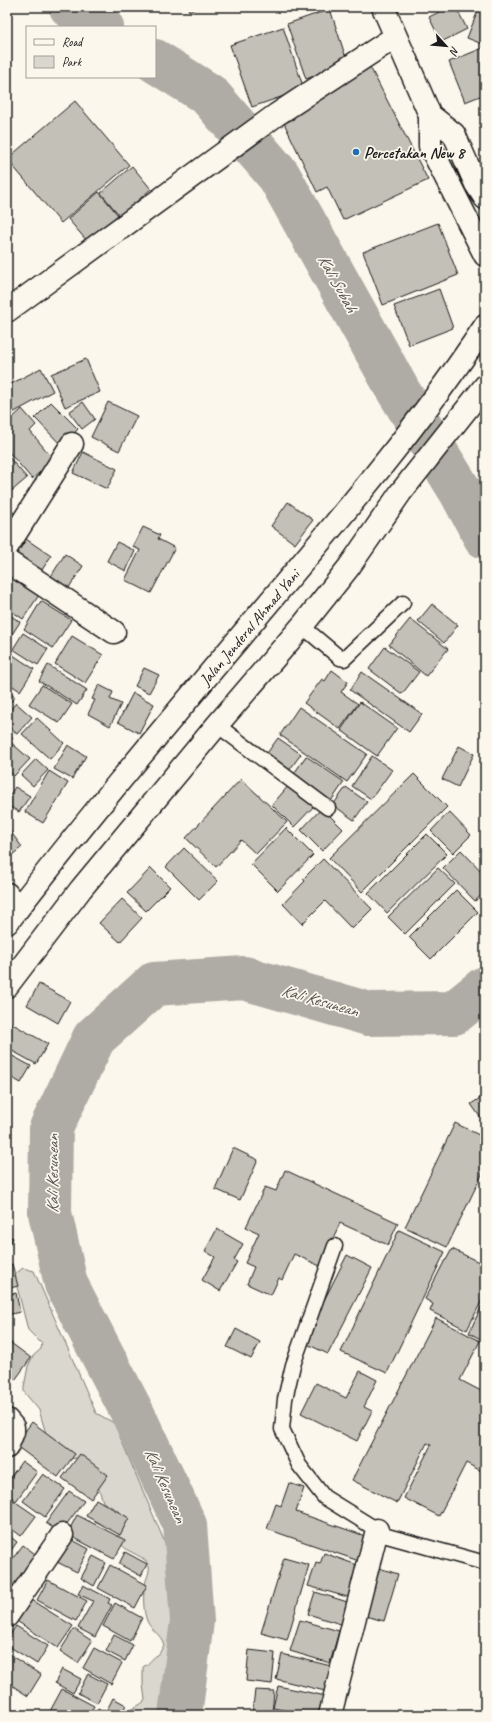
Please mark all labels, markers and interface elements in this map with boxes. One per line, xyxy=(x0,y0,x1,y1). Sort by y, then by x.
legend xyxy=(26,26,156,78)
north arrow xyxy=(426,26,466,66)
text: Road xyxy=(62,34,84,50)
text: N xyxy=(446,44,463,59)
text: Park xyxy=(62,54,83,70)
place label: Percetakan New 8 xyxy=(364,143,466,163)
marker: Percetakan New 8 xyxy=(351,147,361,157)
water label: Kali Subah xyxy=(313,251,363,317)
street label: Jalan Jenderal Ahmad Yani xyxy=(195,564,305,691)
water label: Kali Kesunean xyxy=(279,980,362,1022)
water label: Kali Kesunean xyxy=(42,1133,63,1213)
water label: Kali Kesunean xyxy=(140,1445,192,1527)

